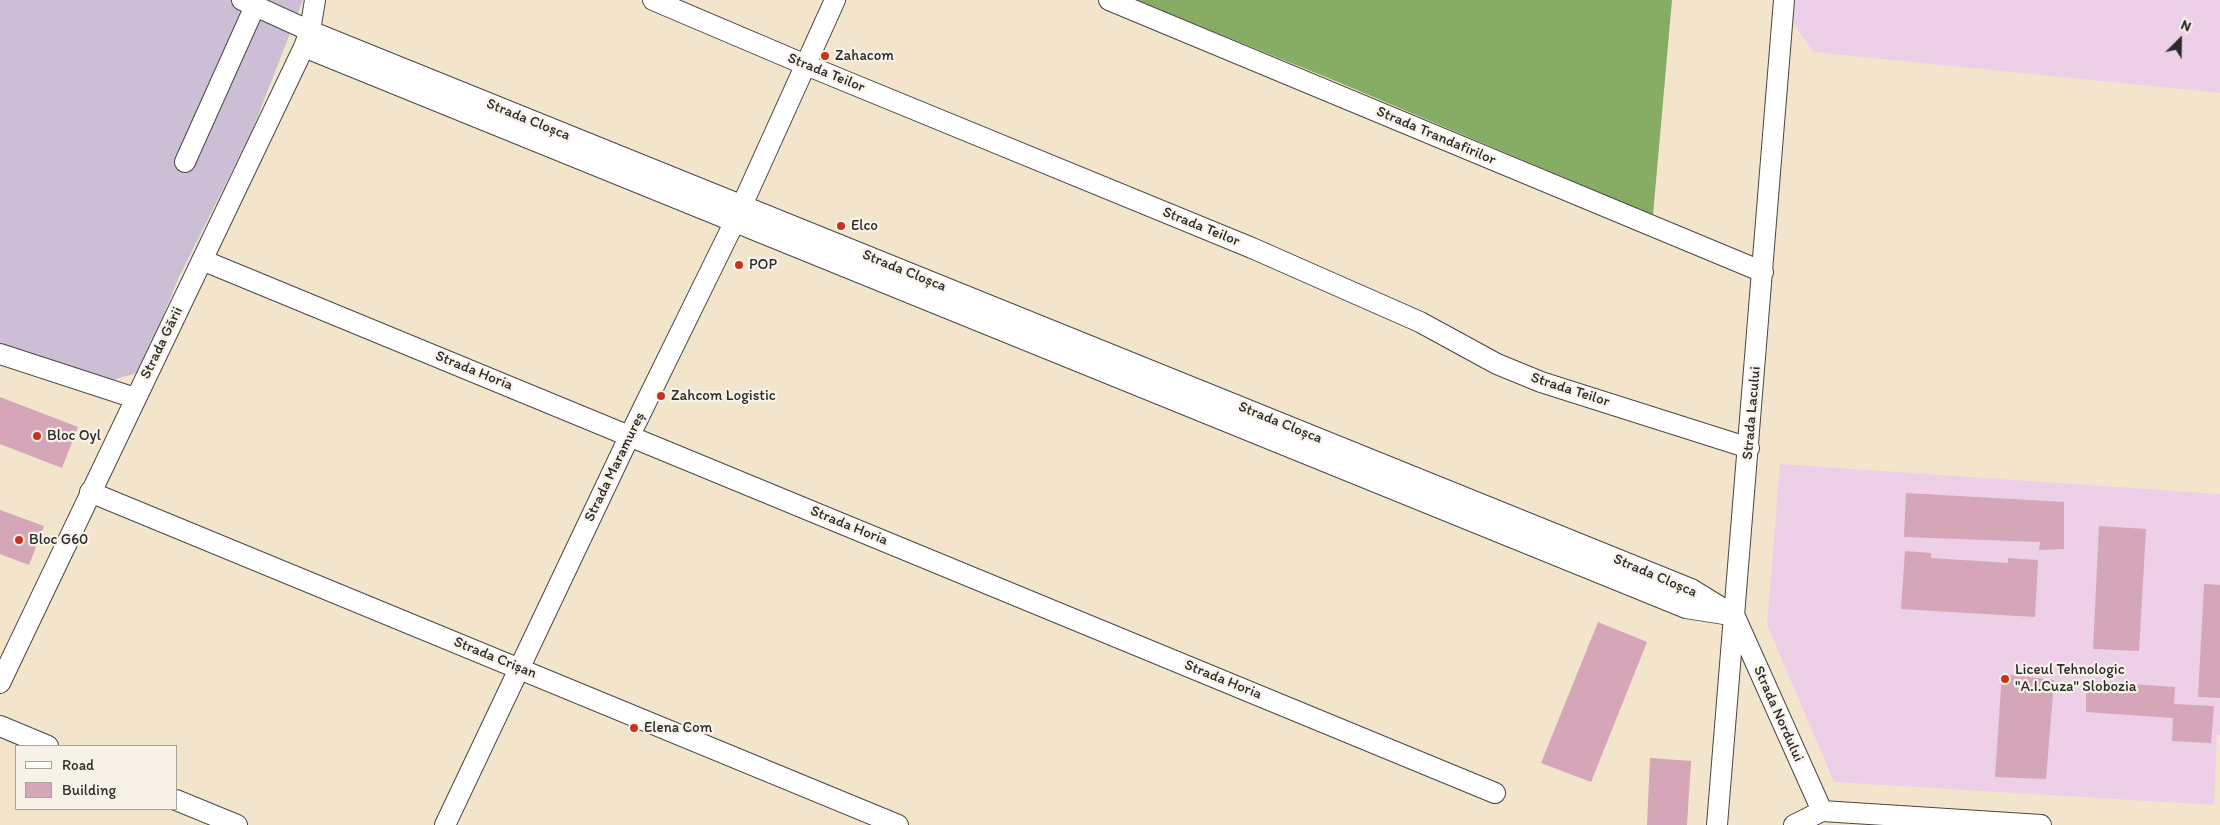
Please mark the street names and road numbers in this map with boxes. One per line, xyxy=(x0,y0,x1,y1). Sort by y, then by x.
street label: Strada Teilor xyxy=(785,49,867,97)
street label: Strada Cloșca xyxy=(483,95,573,145)
street label: Strada Trandafirilor xyxy=(1373,103,1499,169)
street label: Strada Teilor xyxy=(1160,203,1242,251)
street label: Strada Cloșca xyxy=(859,246,949,296)
street label: Strada Gării xyxy=(137,304,187,382)
street label: Strada Horia xyxy=(433,347,515,395)
street label: Strada Lacului xyxy=(1739,366,1765,460)
street label: Strada Teilor xyxy=(1528,369,1612,411)
street label: Strada Cloșca xyxy=(1235,398,1325,448)
street label: Strada Maramureș xyxy=(581,409,649,525)
street label: Strada Horia xyxy=(808,502,890,550)
street label: Strada Cloșca xyxy=(1611,550,1699,602)
street label: Strada Crișan xyxy=(451,633,539,683)
street label: Strada Horia xyxy=(1182,656,1264,704)
street label: Strada Nordului xyxy=(1749,663,1807,765)

